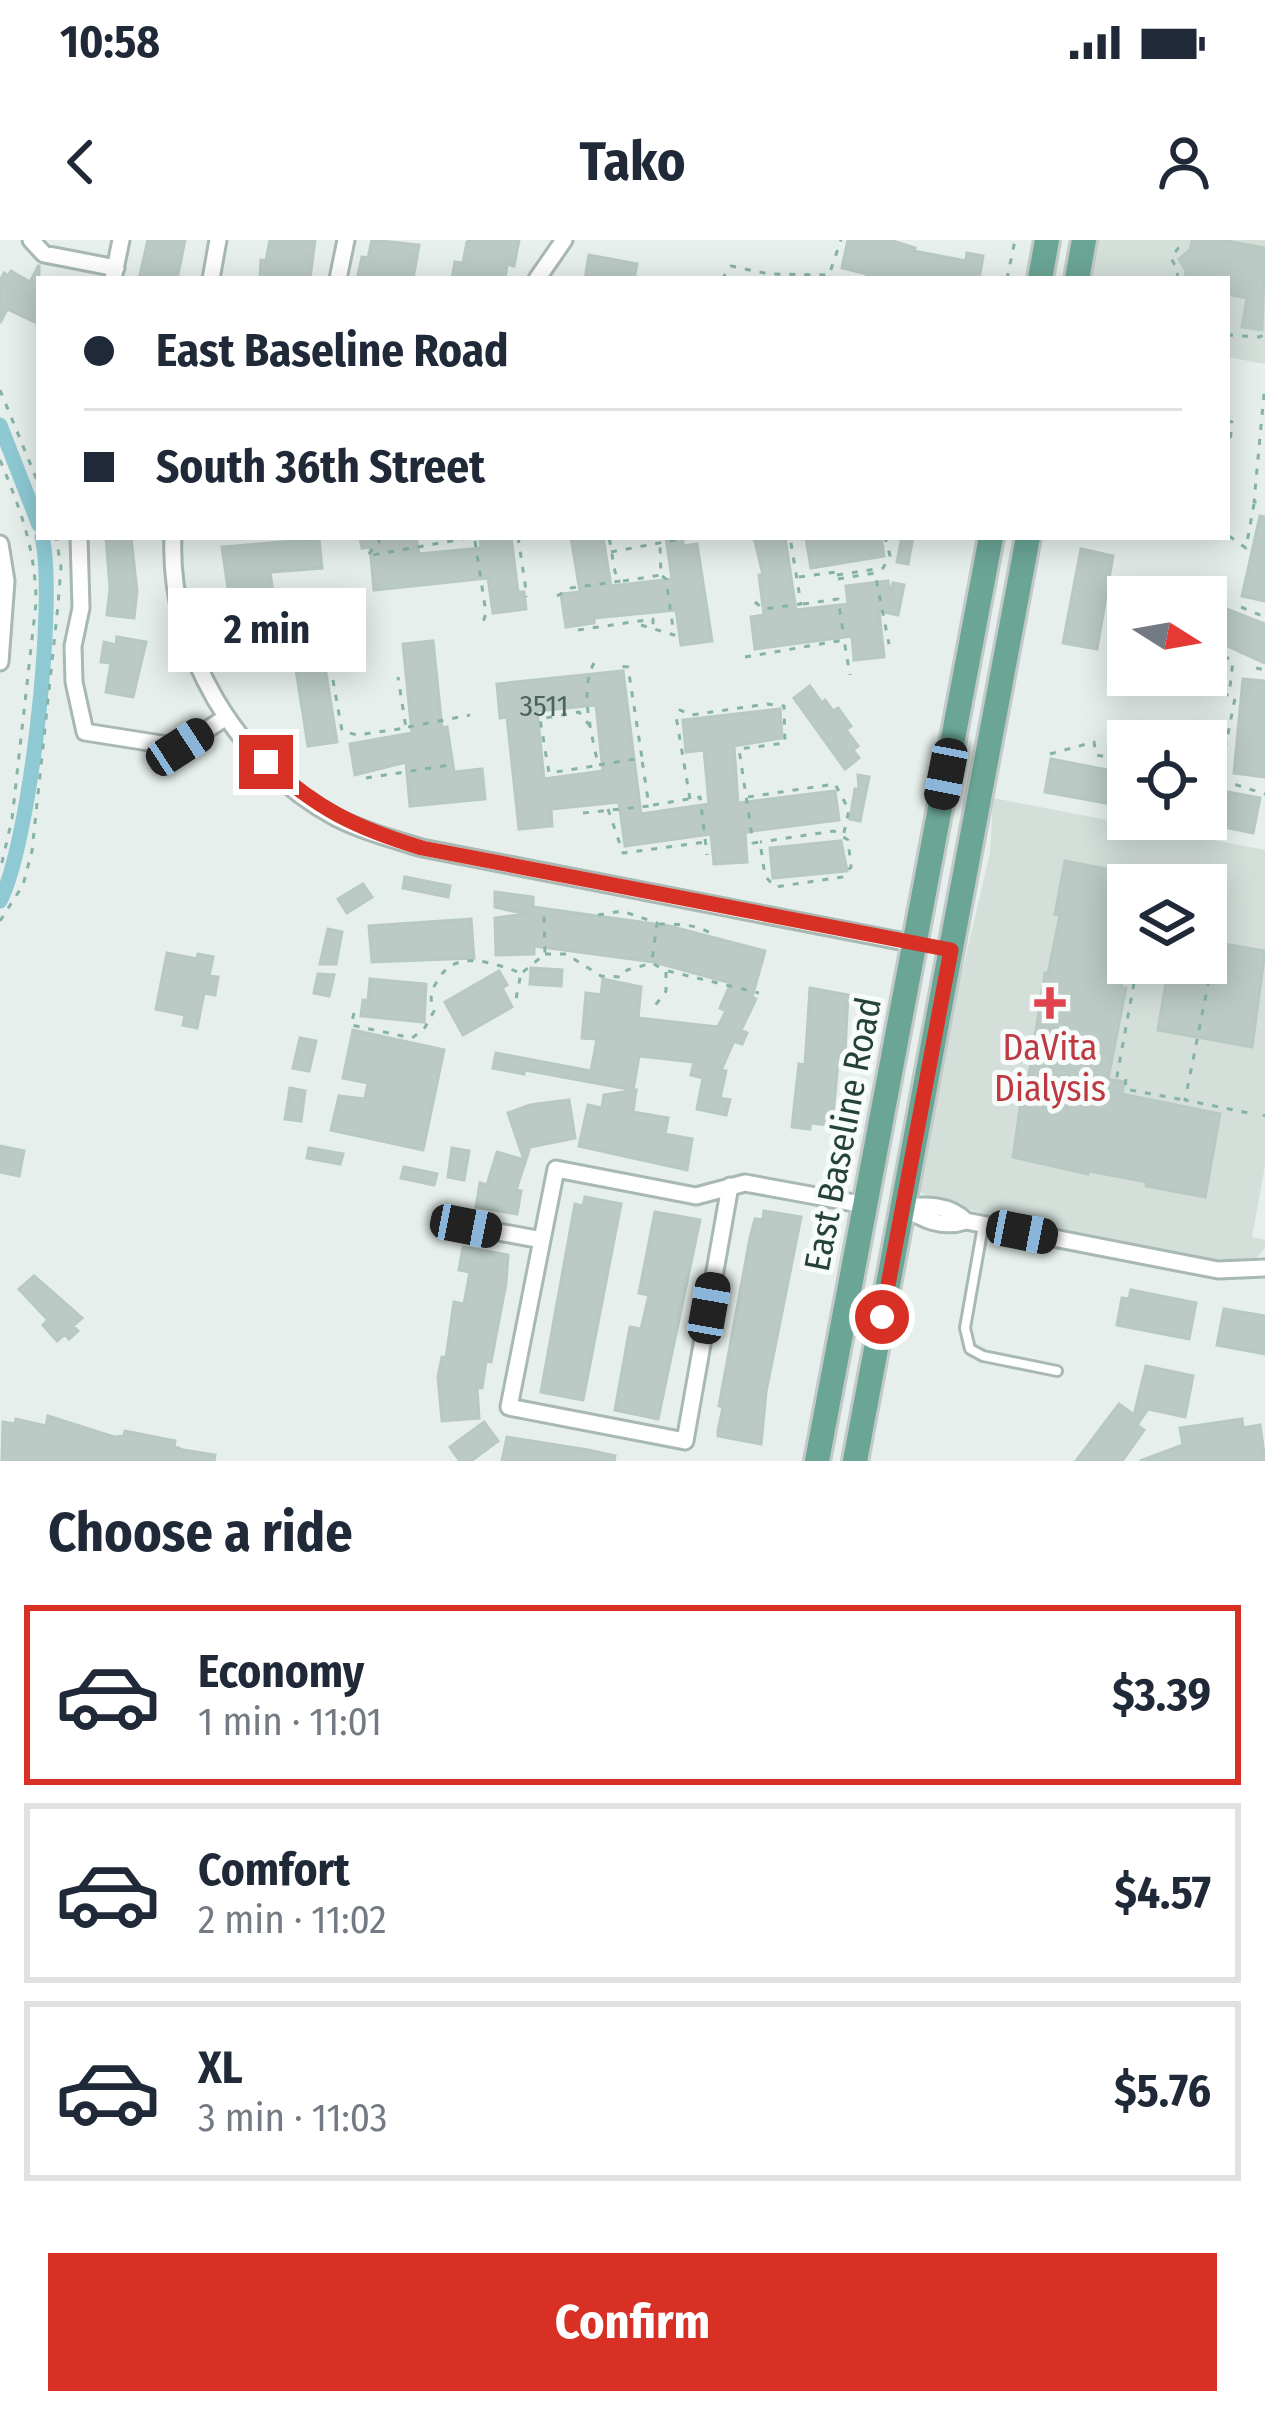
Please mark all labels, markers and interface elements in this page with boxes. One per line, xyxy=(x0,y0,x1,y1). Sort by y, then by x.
text: 10:58 xyxy=(60,15,160,69)
icon: back xyxy=(48,129,114,195)
icon: person xyxy=(1151,129,1217,195)
text: Tako xyxy=(579,130,686,194)
text: East Baseline Road xyxy=(156,324,509,378)
text: South 36th Street xyxy=(156,440,485,494)
north arrow xyxy=(1107,576,1227,696)
map controls xyxy=(1107,576,1227,984)
callout: 2 min xyxy=(167,588,365,672)
text: 2 min xyxy=(224,607,310,653)
house number: 3511 xyxy=(520,688,568,724)
car xyxy=(140,712,220,782)
button: locate xyxy=(1107,720,1227,840)
route end xyxy=(239,735,293,789)
car xyxy=(921,735,971,813)
button: layers xyxy=(1107,864,1227,984)
marker: DaVita Dialysis xyxy=(1034,987,1066,1019)
street label: East Baseline Road xyxy=(795,993,891,1275)
place label: DaVita Dialysis xyxy=(994,1026,1106,1111)
car xyxy=(427,1201,505,1251)
car xyxy=(983,1207,1061,1257)
car xyxy=(685,1269,733,1347)
route start xyxy=(855,1290,909,1344)
text: Choose a ride xyxy=(48,1501,353,1565)
icon: car xyxy=(54,1641,162,1749)
text: Economy xyxy=(198,1645,364,1699)
text: $3.39 xyxy=(1112,1668,1211,1722)
text: 1 min · 11:01 xyxy=(198,1699,382,1745)
icon: car xyxy=(54,1839,162,1947)
text: Comfort xyxy=(198,1843,350,1897)
text: $4.57 xyxy=(1114,1866,1211,1920)
text: 2 min · 11:02 xyxy=(198,1897,387,1943)
icon: car xyxy=(54,2037,162,2145)
text: XL xyxy=(198,2041,243,2095)
text: $5.76 xyxy=(1114,2064,1211,2118)
text: 3 min · 11:03 xyxy=(198,2095,387,2141)
button: Confirm xyxy=(48,2253,1217,2391)

